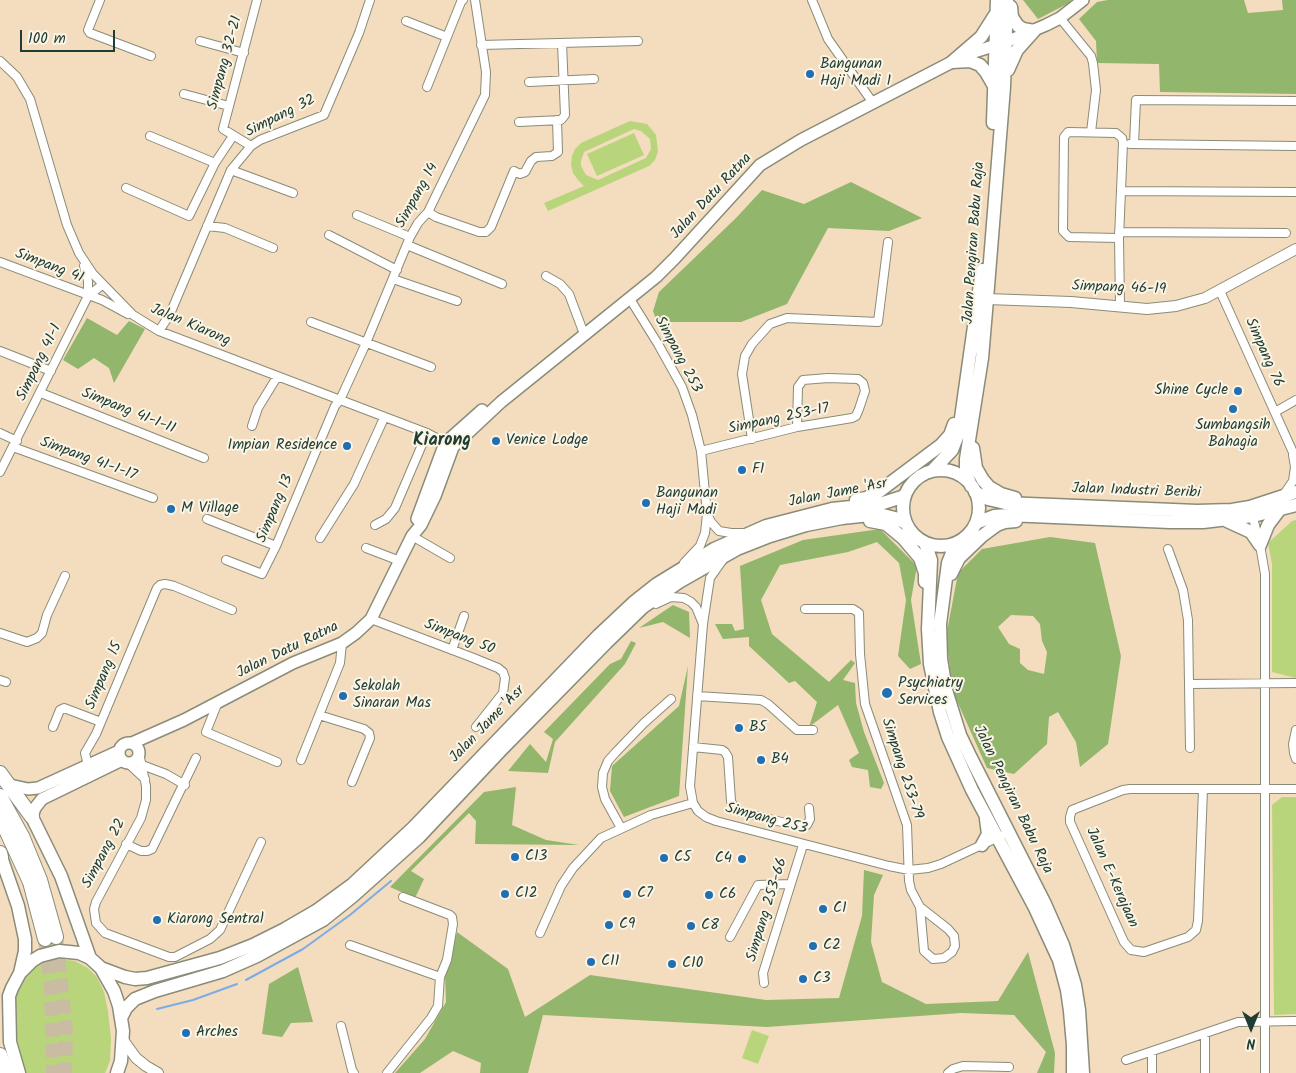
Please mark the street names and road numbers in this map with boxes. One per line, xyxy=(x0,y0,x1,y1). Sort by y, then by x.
street label: Simpang 32-21 xyxy=(205,14,247,112)
street label: Simpang 32 xyxy=(243,92,319,142)
street label: Jalan Datu Ratna xyxy=(668,150,756,244)
street label: Simpang 14 xyxy=(393,160,443,232)
street label: Jalan Pengiran Babu Raja xyxy=(960,161,990,325)
street label: Simpang 41 xyxy=(12,246,86,288)
street label: Simpang 46-19 xyxy=(1072,278,1166,300)
street label: Jalan Kiarong xyxy=(147,301,233,351)
street label: Simpang 253 xyxy=(649,314,705,396)
street label: Simpang 76 xyxy=(1240,316,1286,390)
street label: Simpang 41-1 xyxy=(14,322,66,404)
street label: Simpang 41-1-11 xyxy=(78,385,178,439)
street label: Simpang 253-17 xyxy=(727,401,831,439)
street label: Simpang 41-1-17 xyxy=(37,434,139,486)
street label: Simpang 13 xyxy=(254,472,298,546)
street label: Jalan Jame 'Asr xyxy=(787,476,889,512)
street label: Jalan Industri Beribi xyxy=(1071,481,1201,503)
street label: Simpang 50 xyxy=(421,616,497,660)
street label: Jalan Datu Ratna xyxy=(234,619,342,683)
street label: Simpang 15 xyxy=(83,640,127,712)
street label: Jalan Jame 'Asr xyxy=(447,683,529,767)
street label: Simpang 253-79 xyxy=(876,716,926,822)
street label: Jalan Pengiran Babu Raja xyxy=(968,723,1056,877)
street label: Simpang 253 xyxy=(723,800,809,840)
street label: Simpang 22 xyxy=(79,816,131,892)
street label: Jalan E-Kerajaan xyxy=(1081,825,1141,931)
street label: Simpang 253-66 xyxy=(744,856,792,964)

